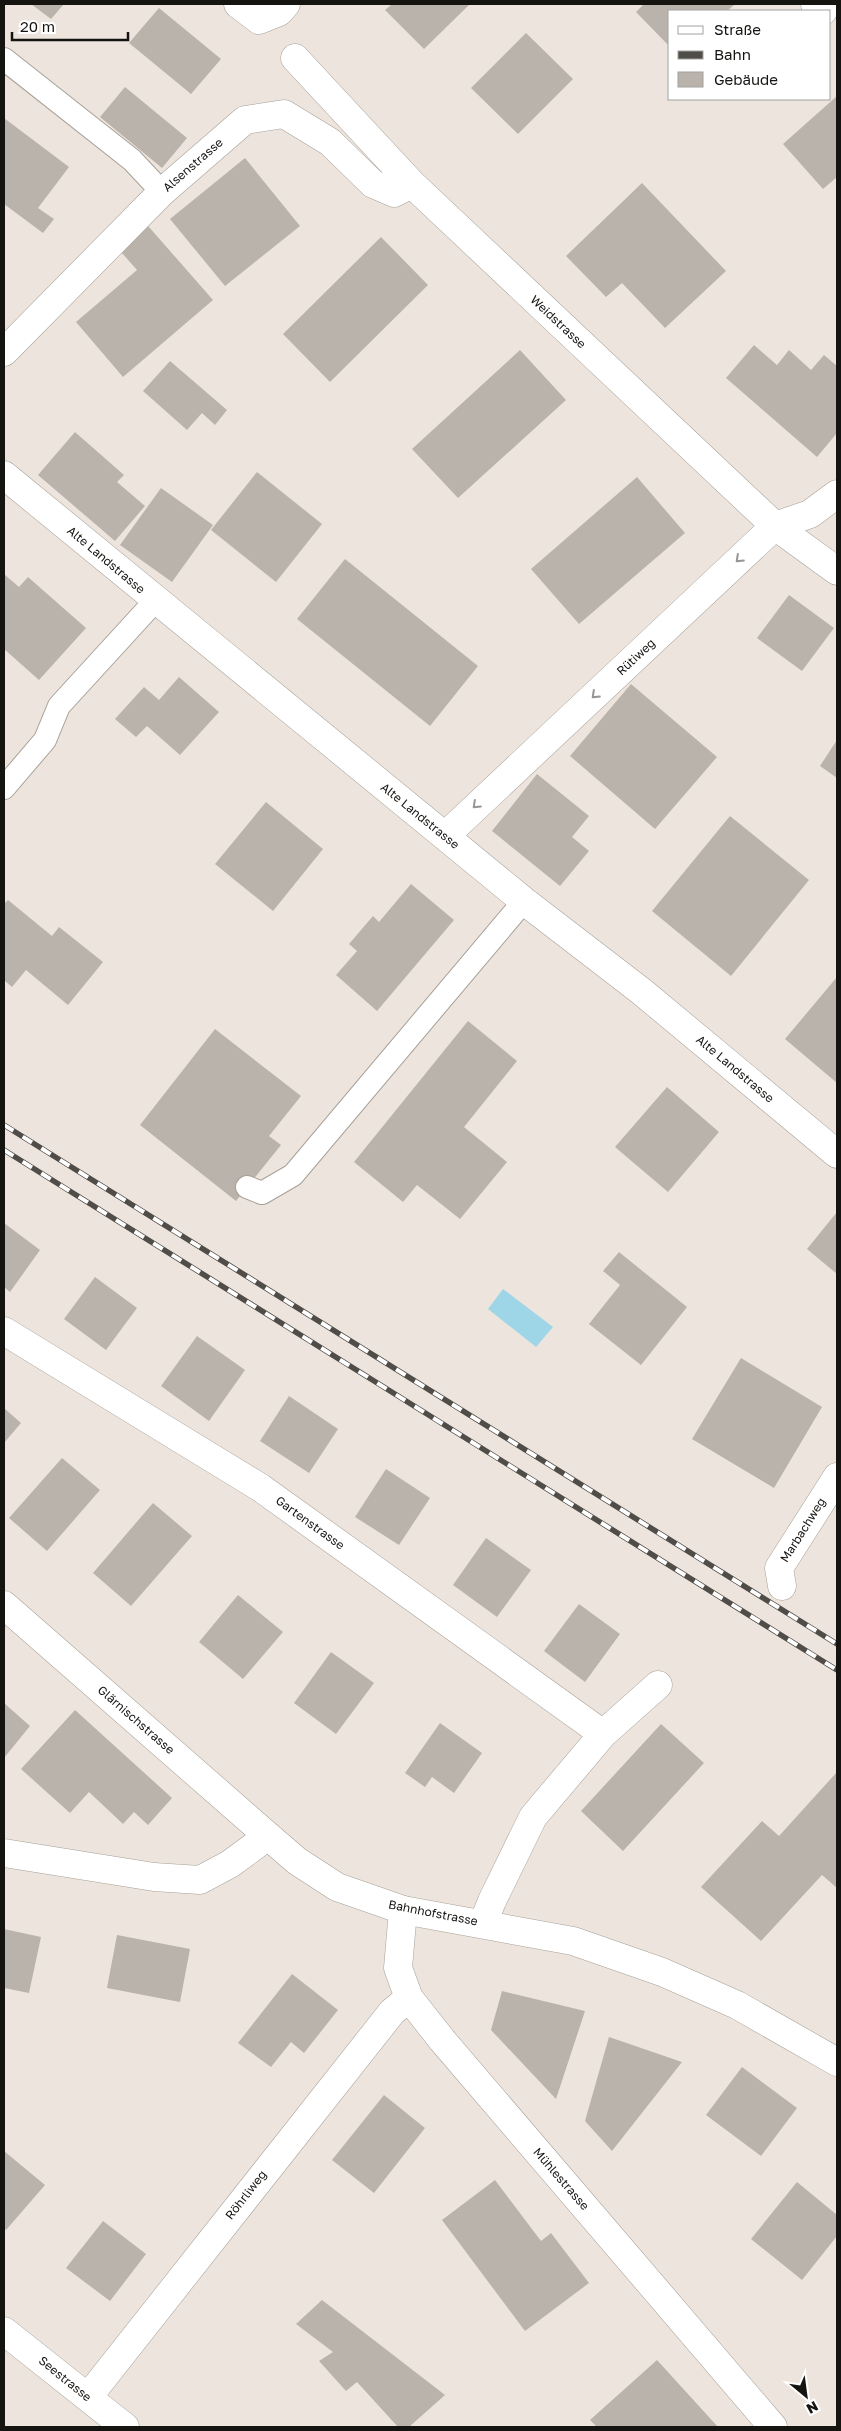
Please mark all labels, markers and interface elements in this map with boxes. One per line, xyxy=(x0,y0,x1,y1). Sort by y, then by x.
scale bar xyxy=(12,10,129,42)
legend xyxy=(668,10,831,100)
text: 20 m xyxy=(20,17,55,35)
text: Straße xyxy=(714,20,761,38)
text: Bahn xyxy=(714,45,751,63)
text: Gebäude xyxy=(714,70,778,88)
street label: Alsenstrasse xyxy=(160,134,226,195)
street label: Weidstrasse xyxy=(527,292,589,351)
street label: Alte Landstrasse xyxy=(64,523,148,597)
one-way arrow xyxy=(736,553,745,562)
street label: Rütiweg xyxy=(613,635,658,678)
one-way arrow xyxy=(592,689,601,698)
street label: Alte Landstrasse xyxy=(378,779,463,852)
one-way arrow xyxy=(473,799,482,808)
street label: Alte Landstrasse xyxy=(693,1032,777,1106)
street label: Gartenstrasse xyxy=(273,1493,348,1553)
street label: Marbachweg xyxy=(777,1495,828,1565)
street label: Glärnischstrasse xyxy=(95,1682,178,1757)
street label: Bahnhofstrasse xyxy=(387,1897,479,1929)
street label: Mühlestrasse xyxy=(530,2144,593,2213)
street label: Röhrliweg xyxy=(222,2167,269,2222)
street label: Seestrasse xyxy=(36,2353,95,2405)
north arrow xyxy=(781,2371,831,2421)
text: N xyxy=(804,2398,821,2418)

